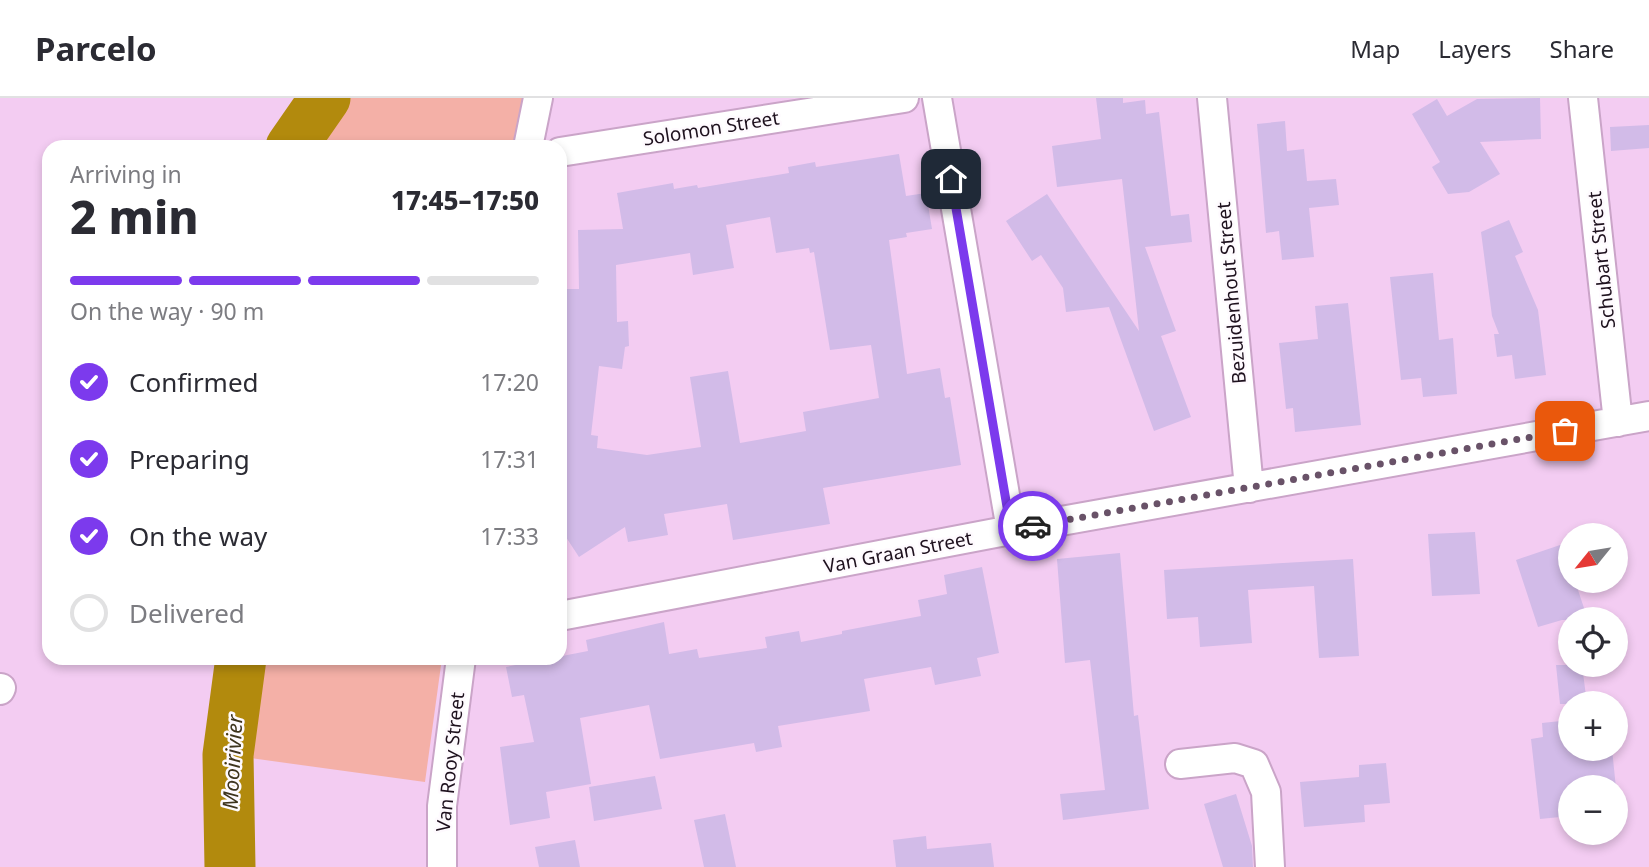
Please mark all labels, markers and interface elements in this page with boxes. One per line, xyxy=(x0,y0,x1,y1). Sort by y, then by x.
text: Parcelo xyxy=(35,26,157,71)
text: Map xyxy=(1350,32,1400,65)
text: Layers xyxy=(1438,32,1512,65)
text: Share xyxy=(1550,32,1614,65)
street label: Solomon Street xyxy=(641,104,781,152)
pin xyxy=(921,149,981,209)
text: Arriving in xyxy=(70,158,182,190)
icon: home xyxy=(932,160,970,198)
text: 17:45–17:50 xyxy=(391,182,539,218)
text: 2 min xyxy=(70,185,199,247)
street label: Schubart Street xyxy=(1581,190,1621,330)
street label: Bezuidenhout Street xyxy=(1210,201,1252,385)
text: On the way · 90 m xyxy=(70,295,264,327)
icon: check xyxy=(70,363,108,401)
text: Confirmed xyxy=(129,364,259,400)
text: 17:20 xyxy=(480,366,539,398)
pin xyxy=(1535,401,1595,461)
icon: bag xyxy=(1546,412,1584,450)
icon: check xyxy=(70,440,108,478)
text: Preparing xyxy=(129,441,250,477)
text: 17:31 xyxy=(480,443,539,475)
courier xyxy=(998,491,1068,561)
icon: car xyxy=(1014,507,1052,545)
icon: check xyxy=(70,517,108,555)
text: On the way xyxy=(129,518,267,554)
text: 17:33 xyxy=(480,520,539,552)
north arrow xyxy=(1558,523,1628,593)
map controls xyxy=(1558,523,1628,845)
street label: Van Graan Street xyxy=(822,525,975,579)
text: Delivered xyxy=(129,595,245,631)
button: locate xyxy=(1558,607,1628,677)
street label: Van Rooy Street xyxy=(430,691,470,833)
button: + xyxy=(1558,691,1628,761)
water label: Mooirivier xyxy=(216,712,249,810)
button: − xyxy=(1558,775,1628,845)

